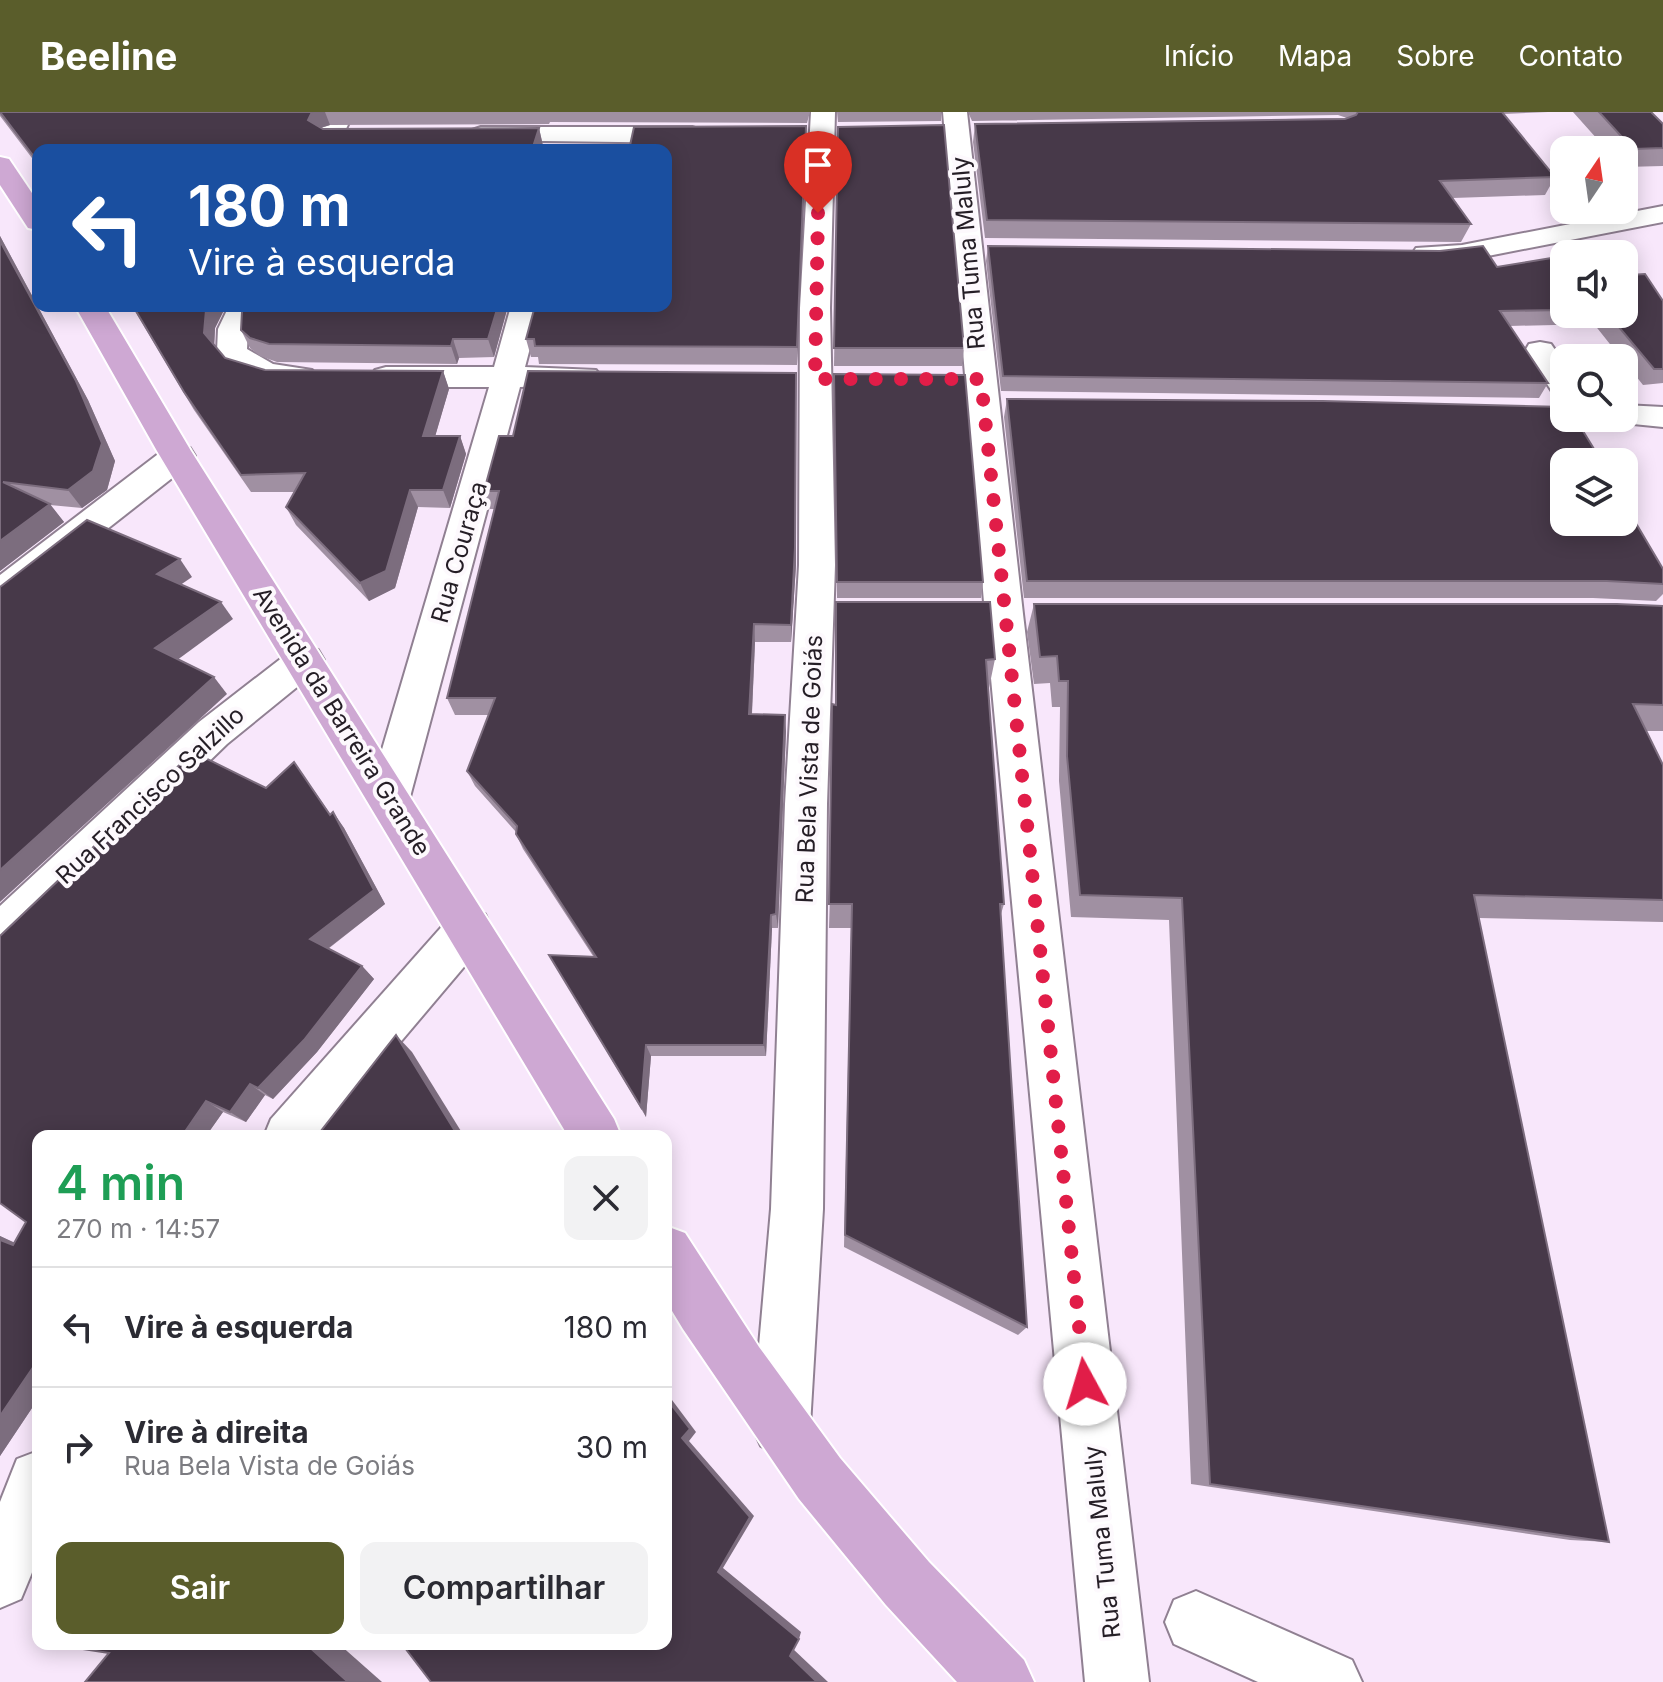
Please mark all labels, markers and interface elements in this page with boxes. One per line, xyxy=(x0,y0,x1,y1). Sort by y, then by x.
text: Beeline xyxy=(40,33,177,79)
text: Início xyxy=(1164,39,1234,73)
text: Mapa xyxy=(1278,39,1352,73)
text: Sobre xyxy=(1396,39,1475,73)
text: Contato xyxy=(1519,39,1623,73)
pin xyxy=(784,131,852,213)
north arrow xyxy=(1550,136,1638,224)
map controls xyxy=(1550,136,1638,536)
icon: arrive xyxy=(796,143,840,187)
street label: Rua Tuma Maluly xyxy=(945,155,991,351)
text: 180 m xyxy=(188,172,351,240)
icon: left xyxy=(56,176,160,280)
text: Vire à esquerda xyxy=(188,240,456,284)
button: sound xyxy=(1550,240,1638,328)
button: search xyxy=(1550,344,1638,432)
button: layers xyxy=(1550,448,1638,536)
street label: Rua Couraça xyxy=(425,478,493,626)
street label: Avenida da Barreira Grande xyxy=(247,581,437,861)
street label: Rua Bela Vista de Goiás xyxy=(790,634,828,904)
street label: Rua Francisco Salzillo xyxy=(50,700,250,890)
text: 4 min xyxy=(56,1153,185,1212)
button: close xyxy=(564,1156,648,1240)
text: 270 m · 14:57 xyxy=(56,1213,220,1244)
icon: left xyxy=(56,1305,100,1349)
text: Vire à esquerda xyxy=(124,1309,353,1345)
text: 180 m xyxy=(564,1309,648,1345)
position arrow xyxy=(1043,1342,1127,1426)
text: Vire à direita xyxy=(124,1414,309,1450)
icon: right xyxy=(56,1425,100,1469)
text: 30 m xyxy=(576,1429,648,1465)
street label: Rua Tuma Maluly xyxy=(1077,1444,1127,1640)
text: Rua Bela Vista de Goiás xyxy=(124,1450,415,1481)
button: Sair xyxy=(56,1542,344,1634)
button: Compartilhar xyxy=(360,1542,648,1634)

